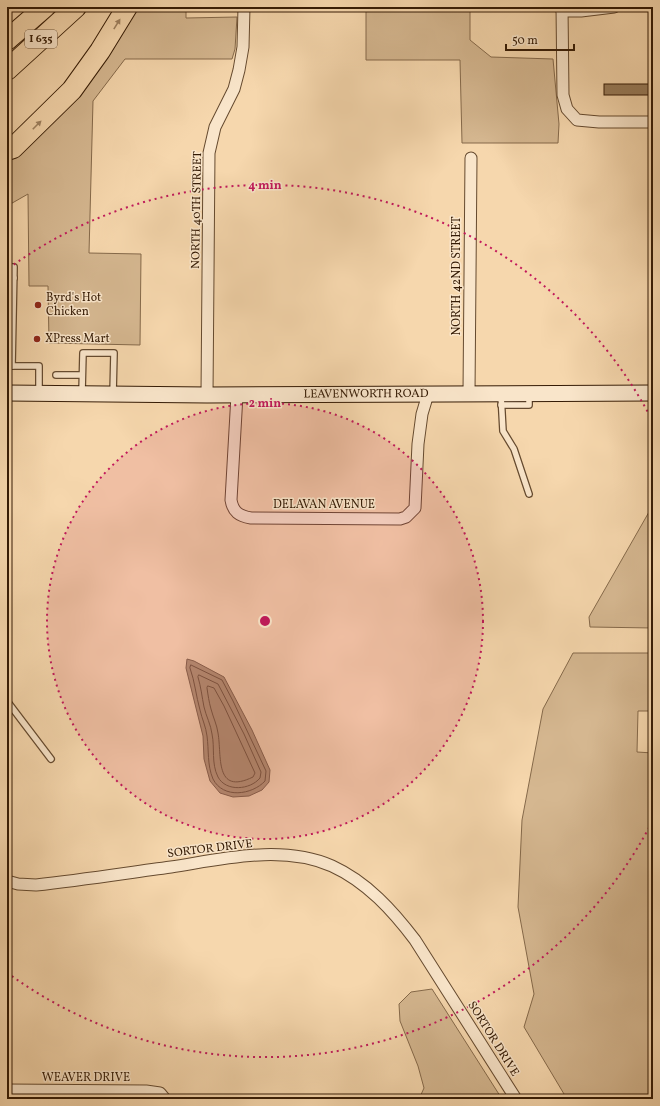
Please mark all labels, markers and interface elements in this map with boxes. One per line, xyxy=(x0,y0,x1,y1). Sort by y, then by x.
one-way arrow xyxy=(113,19,121,29)
scale bar xyxy=(506,26,574,52)
road number: I 635 xyxy=(25,30,57,48)
text: 50 m xyxy=(512,33,538,49)
one-way arrow xyxy=(32,120,42,130)
street label: NORTH 40TH STREET xyxy=(188,151,206,269)
text: 4 min xyxy=(248,178,282,194)
street label: NORTH 42ND STREET xyxy=(449,216,465,336)
place label: Byrd's Hot Chicken xyxy=(46,290,101,320)
marker: Byrd's Hot Chicken xyxy=(33,300,43,310)
place label: XPress Mart xyxy=(45,331,110,347)
marker: XPress Mart xyxy=(32,334,42,344)
street label: LEAVENWORTH ROAD xyxy=(303,386,429,403)
text: 2 min xyxy=(249,396,281,412)
street label: DELAVAN AVENUE xyxy=(273,497,375,513)
centre of rings xyxy=(258,614,272,628)
street label: SORTOR DRIVE xyxy=(166,836,254,862)
street label: SORTOR DRIVE xyxy=(464,998,522,1080)
street label: WEAVER DRIVE xyxy=(42,1070,130,1086)

